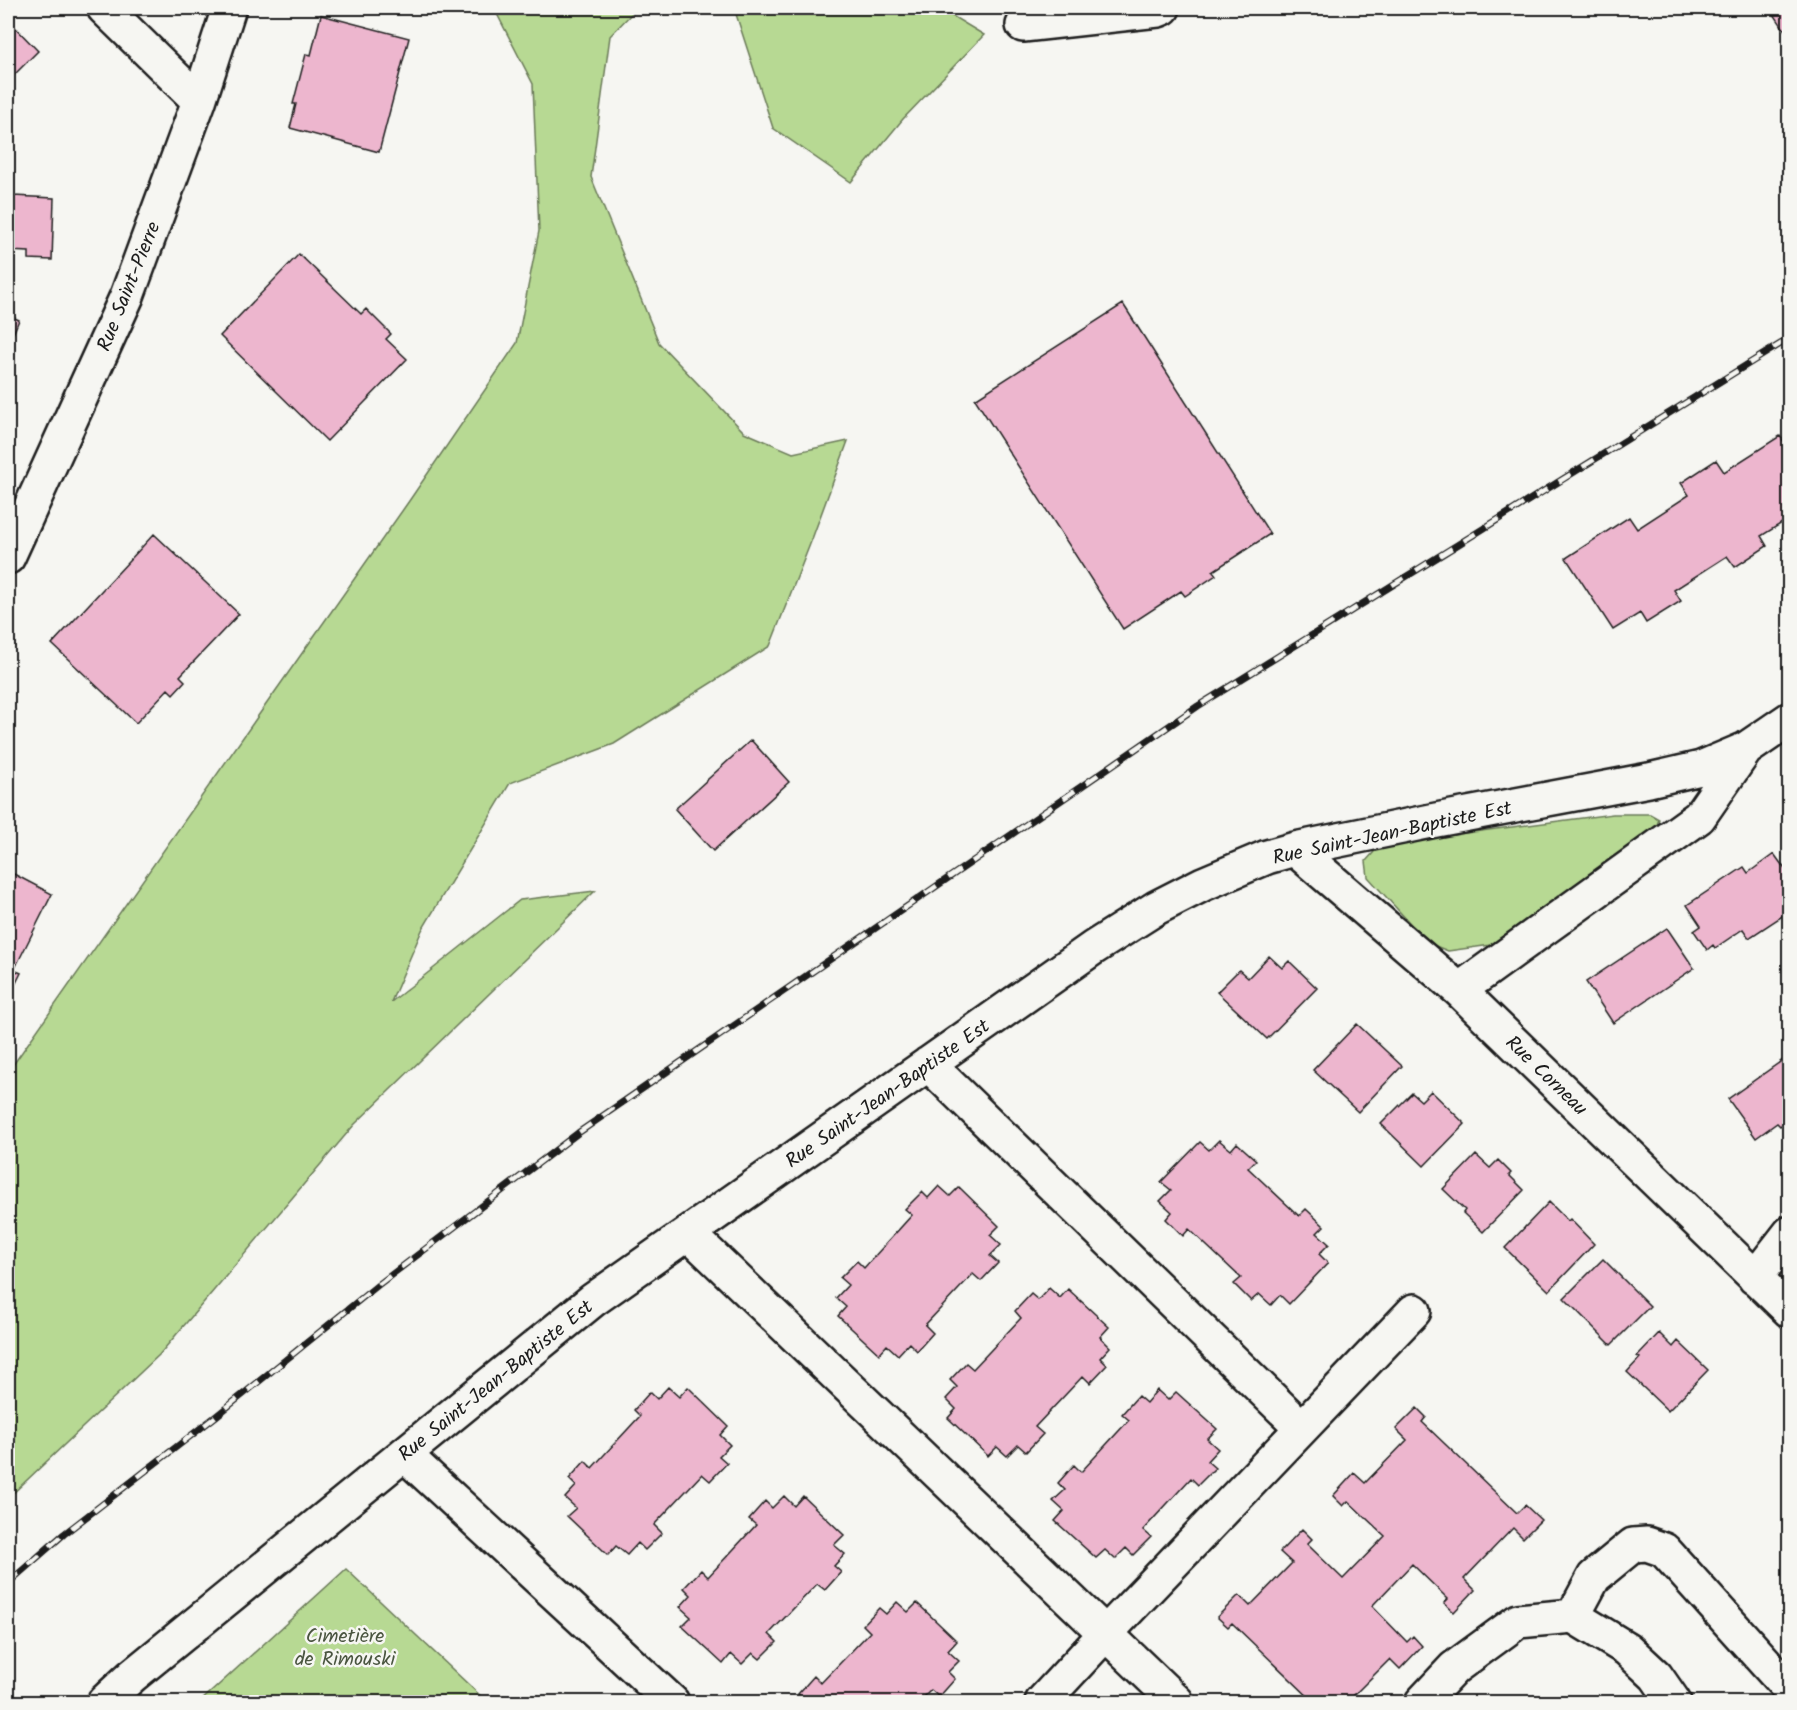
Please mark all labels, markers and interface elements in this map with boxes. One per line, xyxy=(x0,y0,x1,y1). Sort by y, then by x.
street label: Rue Saint-Pierre xyxy=(89,217,170,357)
street label: Rue Saint-Jean-Baptiste Est xyxy=(1270,793,1515,875)
street label: Rue Saint-Jean-Baptiste Est xyxy=(779,1012,997,1178)
street label: Rue Corneau xyxy=(1497,1029,1595,1125)
street label: Rue Saint-Jean-Baptiste Est xyxy=(392,1292,601,1471)
park label: Cimetière de Rimouski xyxy=(295,1621,397,1676)

